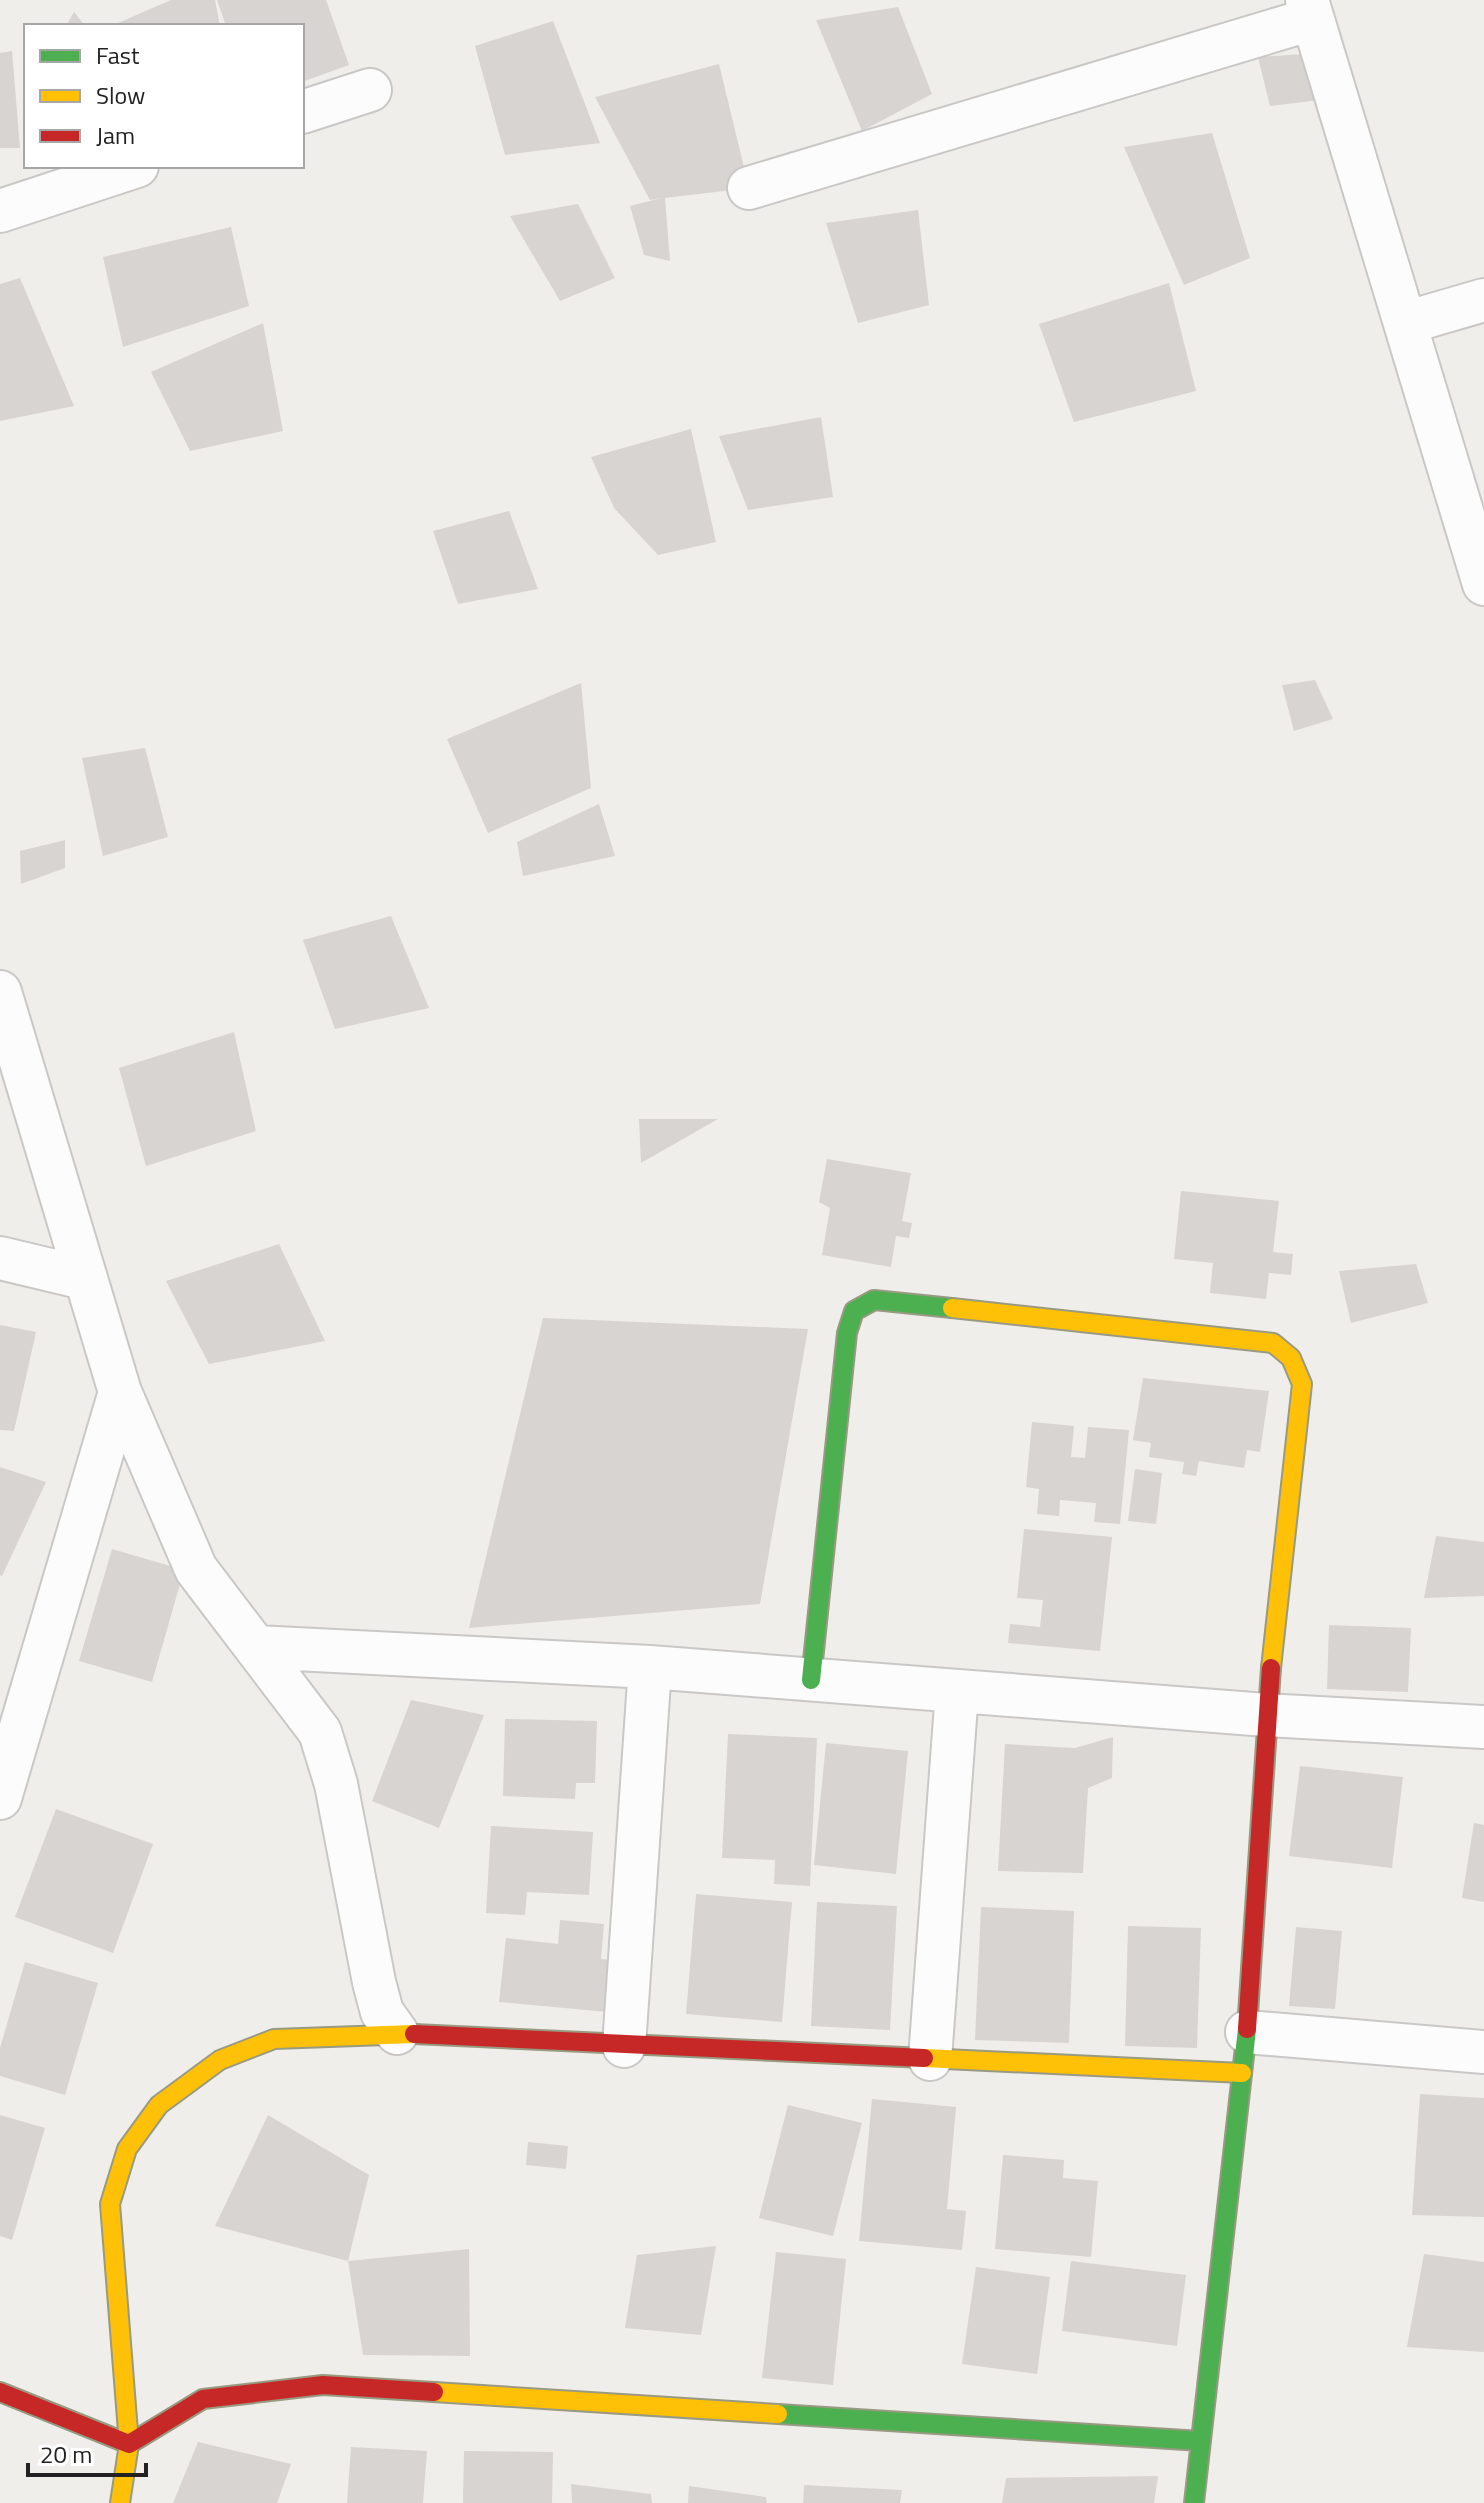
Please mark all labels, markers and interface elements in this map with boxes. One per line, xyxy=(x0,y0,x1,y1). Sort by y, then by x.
legend xyxy=(24,24,304,168)
text: Fast xyxy=(96,37,140,73)
text: Slow xyxy=(96,77,145,113)
text: Jam xyxy=(96,117,135,153)
scale bar xyxy=(28,2427,146,2477)
text: 20 m xyxy=(40,2436,92,2472)

